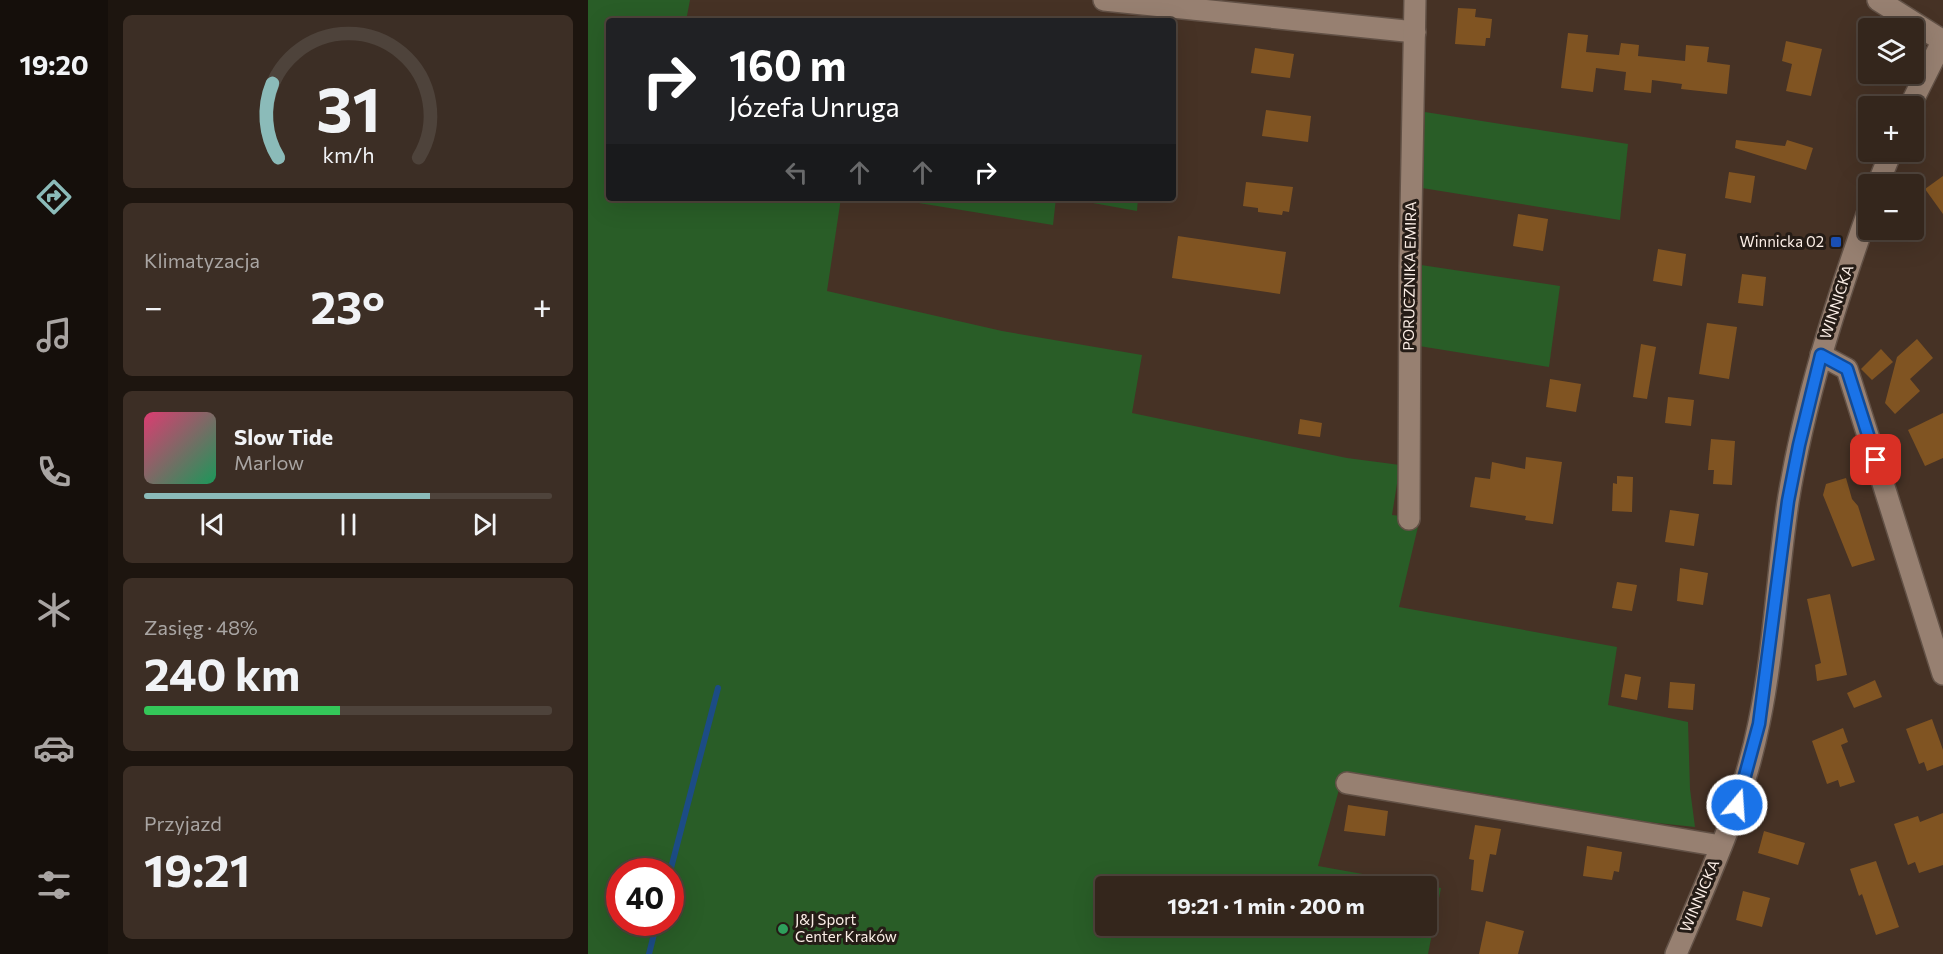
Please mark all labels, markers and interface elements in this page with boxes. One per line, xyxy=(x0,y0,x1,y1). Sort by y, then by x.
map controls xyxy=(1858,18,1924,240)
button: layers xyxy=(1858,18,1924,84)
text: 160 m xyxy=(729,38,847,90)
icon: right xyxy=(630,42,708,120)
text: 19:20 xyxy=(19,48,89,81)
text: 31 xyxy=(316,70,380,146)
text: Józefa Unruga xyxy=(729,90,900,123)
button: + xyxy=(1858,96,1924,162)
text: km/h xyxy=(322,142,374,168)
icon: left xyxy=(780,156,813,189)
icon: ahead xyxy=(843,156,876,189)
icon: ahead xyxy=(906,156,939,189)
icon: right xyxy=(969,156,1002,189)
button: − xyxy=(1858,174,1924,240)
icon: directions xyxy=(33,176,75,218)
street label: PORUCZNIKA EMIRA xyxy=(1399,201,1419,351)
place label: Winnicka 02 xyxy=(1739,232,1824,250)
marker: Winnicka 02 xyxy=(1829,235,1843,249)
text: Klimatyzacja xyxy=(144,248,260,272)
street label: WINNICKA xyxy=(1816,262,1857,341)
text: 23° xyxy=(311,278,385,333)
text: − xyxy=(144,285,163,326)
text: + xyxy=(533,285,552,326)
icon: music xyxy=(33,314,75,356)
text: Slow Tide xyxy=(234,423,333,450)
pin xyxy=(1850,434,1901,485)
icon: arrive xyxy=(1859,443,1892,476)
text: Marlow xyxy=(234,450,304,474)
icon: phone xyxy=(33,451,75,493)
icon: previous xyxy=(196,508,229,541)
icon: pause xyxy=(332,508,365,541)
icon: next xyxy=(468,508,501,541)
icon: climate xyxy=(33,589,75,631)
text: Zasięg · 48% xyxy=(144,615,258,639)
text: 240 km xyxy=(144,645,300,700)
icon: car xyxy=(33,727,75,769)
position arrow xyxy=(1705,773,1769,837)
text: Przyjazd xyxy=(144,811,222,835)
text: 19:21 xyxy=(144,841,250,896)
street label: WINNICKA xyxy=(1676,857,1722,935)
speed limit sign: 40 xyxy=(606,858,684,936)
icon: filters xyxy=(33,864,75,906)
text: 19:21 · 1 min · 200 m xyxy=(1167,892,1365,919)
place label: J&J Sport Center Kraków xyxy=(795,910,897,945)
marker: J&J Sport Center Kraków xyxy=(776,922,790,936)

